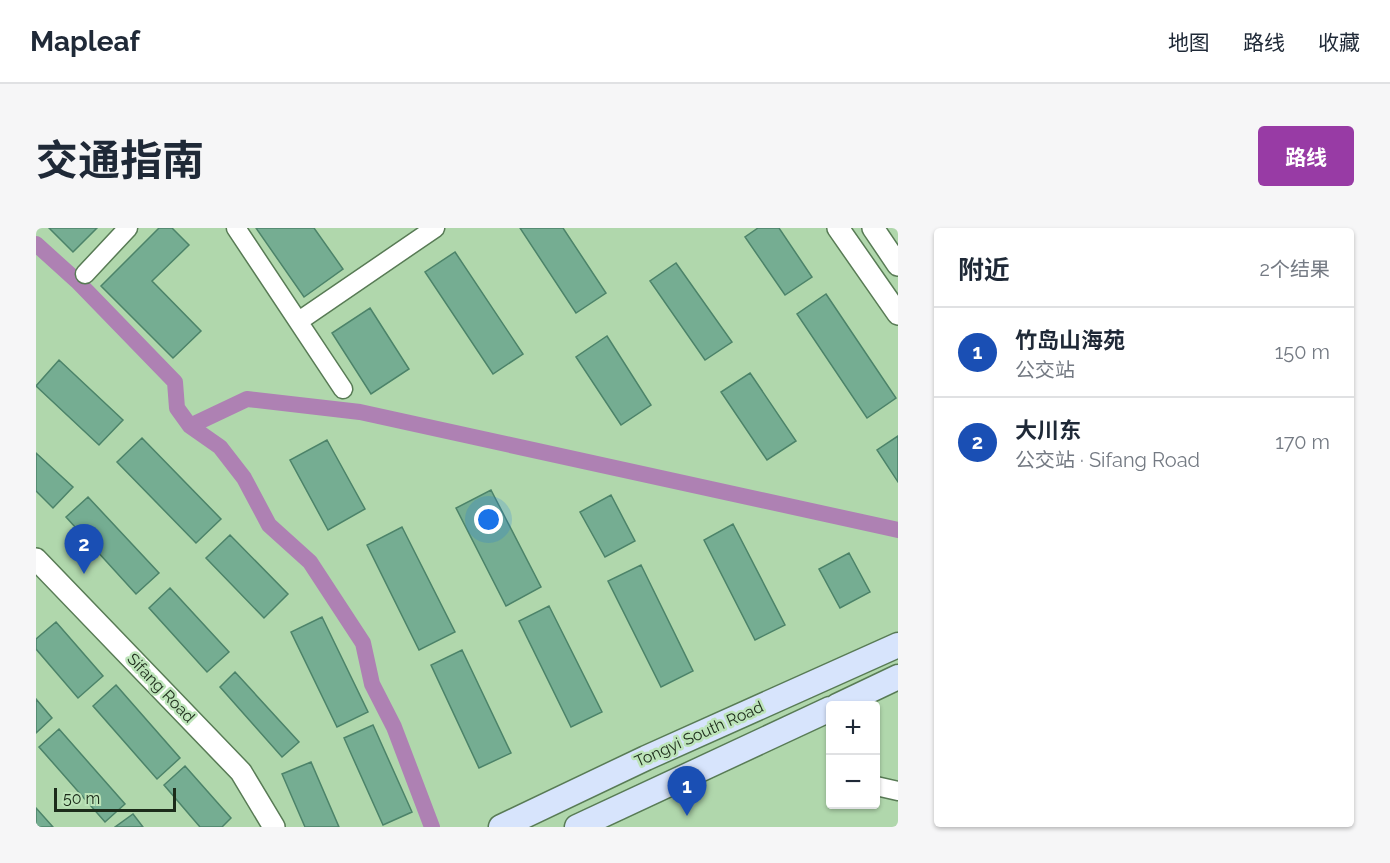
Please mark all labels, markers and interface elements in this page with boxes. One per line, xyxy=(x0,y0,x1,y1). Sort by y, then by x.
text: Mapleaf xyxy=(30,25,140,58)
text: 地图 xyxy=(1168,30,1210,55)
text: 路线 xyxy=(1243,30,1285,55)
text: 收藏 xyxy=(1318,30,1360,55)
button: 路线 xyxy=(1258,126,1354,186)
text: 交通指南 xyxy=(36,136,204,185)
text: 附近 xyxy=(958,255,1010,285)
text: 2个结果 xyxy=(1260,257,1330,281)
text: 竹岛山海苑 xyxy=(1015,327,1125,353)
text: 1 xyxy=(973,340,982,364)
text: 150 m xyxy=(1275,340,1330,364)
text: 公交站 xyxy=(1015,358,1075,382)
text: 大川东 xyxy=(1015,417,1081,443)
text: 2 xyxy=(972,430,983,454)
text: 170 m xyxy=(1275,430,1330,454)
text: 公交站 · Sifang Road xyxy=(1015,448,1200,472)
your location xyxy=(474,505,503,534)
pin: 2 xyxy=(64,524,104,574)
street label: Sifang Road xyxy=(123,649,199,727)
street label: Tongyi South Road xyxy=(632,697,766,771)
map controls xyxy=(826,701,880,809)
button: + xyxy=(826,701,880,755)
button: − xyxy=(826,755,880,809)
pin: 1 xyxy=(668,766,706,816)
scale bar xyxy=(54,785,176,812)
text: 50 m xyxy=(63,789,100,808)

